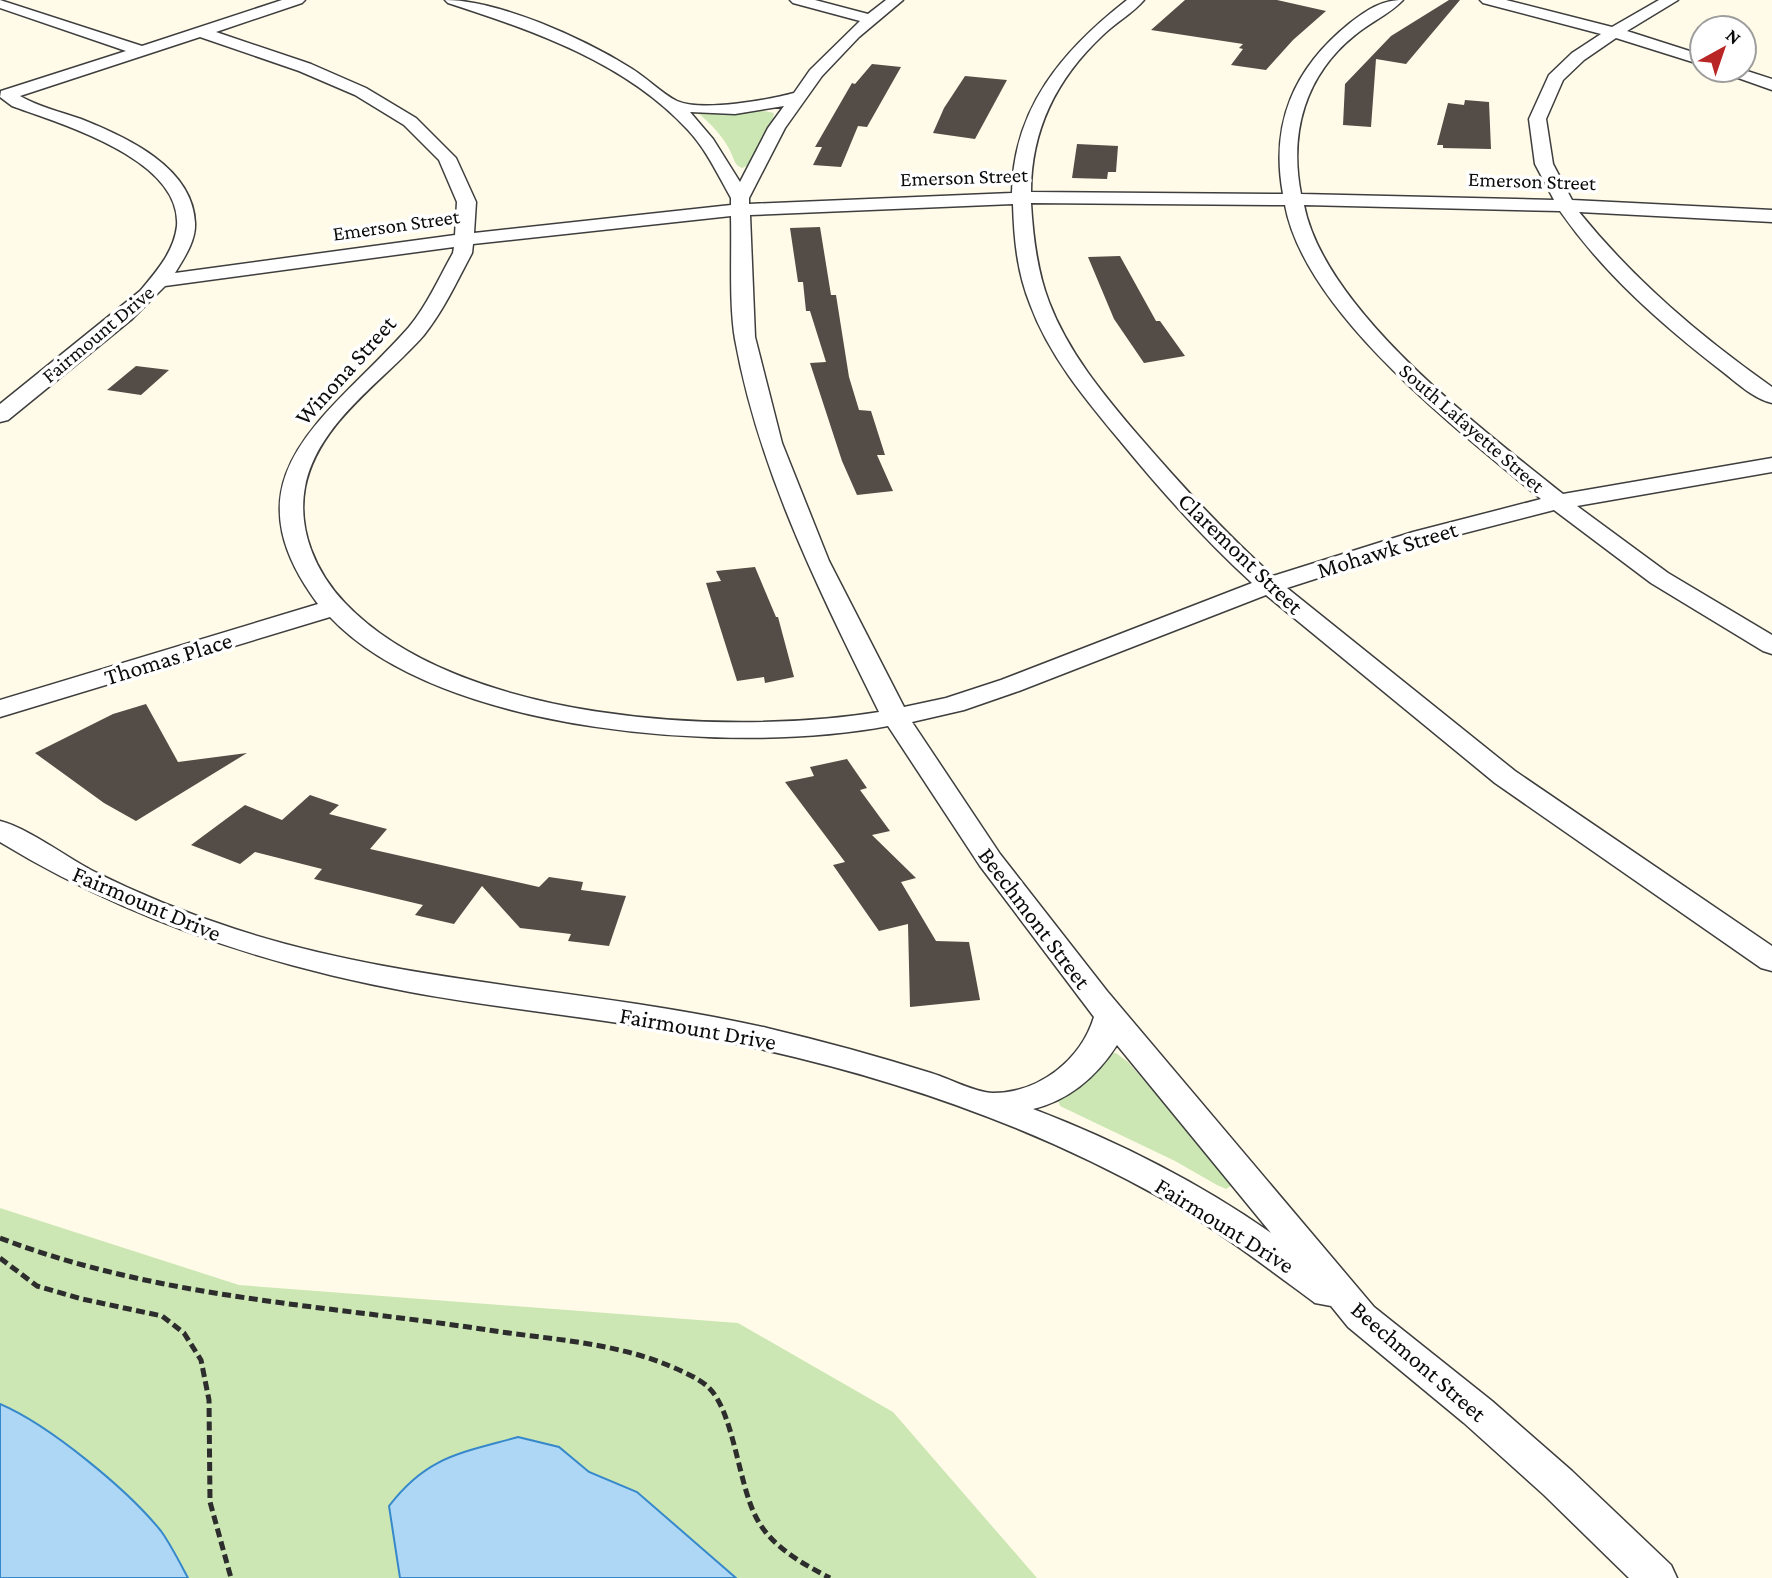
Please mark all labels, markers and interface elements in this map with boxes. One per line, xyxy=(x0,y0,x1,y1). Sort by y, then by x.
north arrow xyxy=(1688,14,1758,84)
text: N xyxy=(1722,24,1745,49)
street label: Emerson Street xyxy=(900,163,1029,191)
street label: Emerson Street xyxy=(1468,167,1597,195)
street label: Emerson Street xyxy=(331,204,462,246)
street label: Fairmount Drive xyxy=(37,280,159,388)
street label: Winona Street xyxy=(289,309,402,430)
street label: South Lafayette Street xyxy=(1395,358,1550,498)
street label: Claremont Street xyxy=(1173,487,1310,620)
street label: Mohawk Street xyxy=(1313,515,1462,583)
street label: Thomas Place xyxy=(101,626,235,690)
street label: Beechmont Street xyxy=(973,842,1097,995)
street label: Fairmount Drive xyxy=(69,860,225,946)
street label: Fairmount Drive xyxy=(618,1001,778,1055)
street label: Fairmount Drive xyxy=(1151,1172,1299,1278)
street label: Beechmont Street xyxy=(1346,1295,1493,1428)

